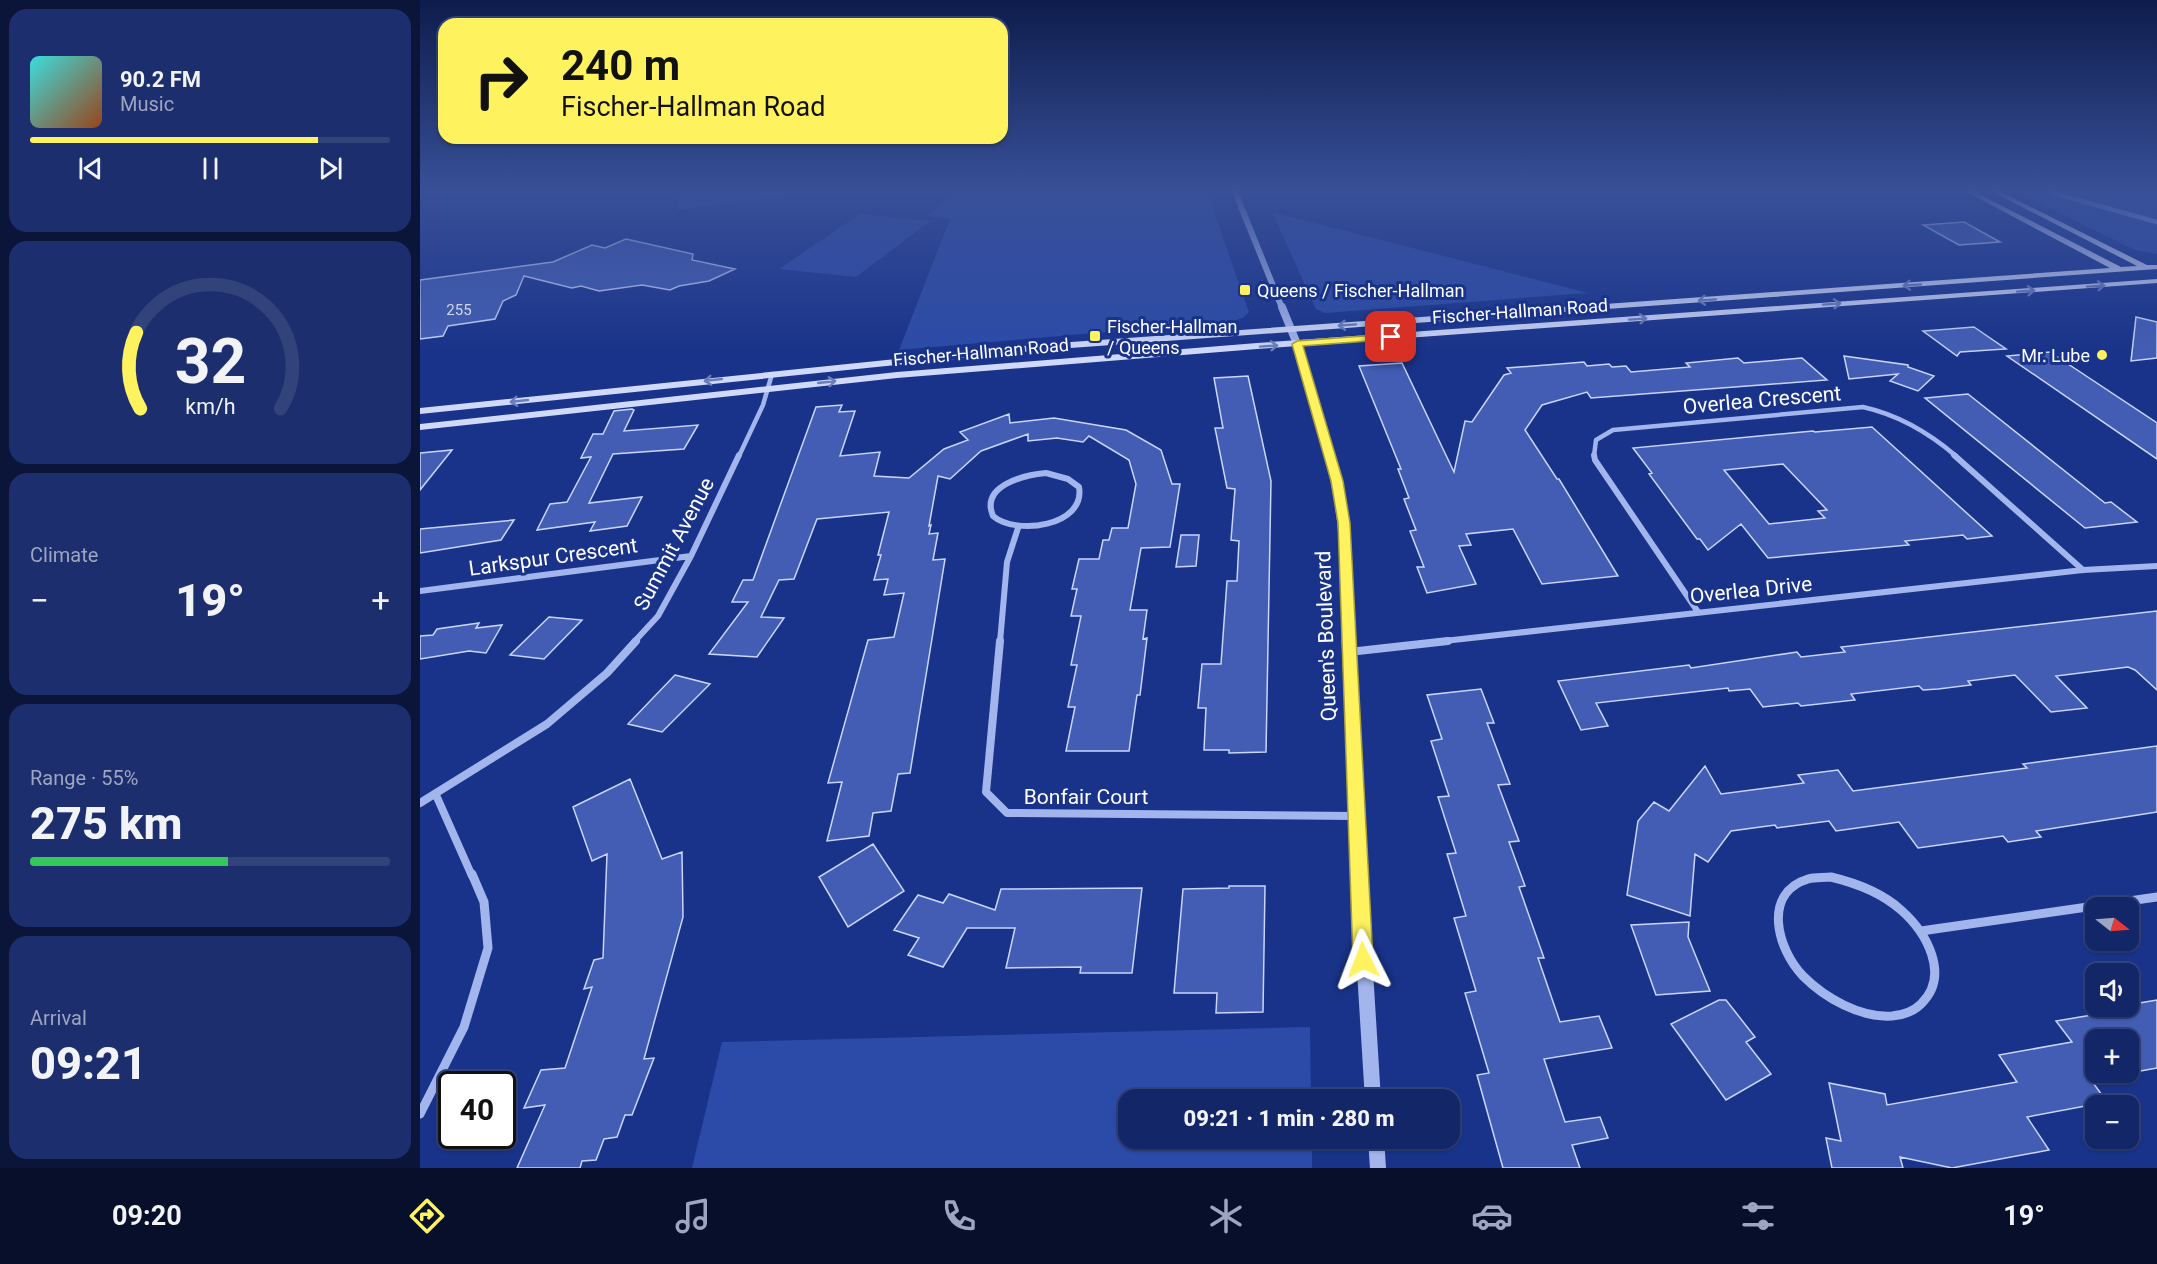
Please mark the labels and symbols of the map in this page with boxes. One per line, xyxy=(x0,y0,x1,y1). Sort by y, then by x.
place label: Queens / Fischer-Hallman xyxy=(1257,280,1464,301)
one-way arrow xyxy=(1902,280,1922,291)
one-way arrow xyxy=(2085,280,2105,291)
marker: Queens / Fischer-Hallman xyxy=(1238,283,1252,297)
one-way arrow xyxy=(2016,285,2036,296)
street label: Fischer-Hallman Road xyxy=(1431,294,1609,328)
one-way arrow xyxy=(1698,294,1718,305)
one-way arrow xyxy=(1821,299,1841,310)
house number: 255 xyxy=(446,301,472,319)
pin xyxy=(1365,311,1416,362)
one-way arrow xyxy=(1627,313,1647,324)
place label: Fischer-Hallman / Queens xyxy=(1107,316,1237,358)
one-way arrow xyxy=(1338,320,1358,331)
marker: Fischer-Hallman / Queens xyxy=(1088,329,1102,343)
street label: Fischer-Hallman Road xyxy=(892,334,1070,370)
one-way arrow xyxy=(1259,340,1279,351)
place label: Mr. Lube xyxy=(2021,345,2090,366)
marker: Mr. Lube xyxy=(2095,348,2109,362)
one-way arrow xyxy=(704,375,724,386)
one-way arrow xyxy=(817,376,837,387)
street label: Overlea Crescent xyxy=(1682,381,1842,419)
one-way arrow xyxy=(510,396,530,407)
street label: Summit Avenue xyxy=(629,474,719,614)
street label: Larkspur Crescent xyxy=(467,533,639,581)
street label: Queen's Boulevard xyxy=(1311,550,1341,722)
street label: Overlea Drive xyxy=(1689,572,1813,608)
street label: Bonfair Court xyxy=(1024,785,1148,809)
north arrow xyxy=(2085,897,2139,951)
position arrow xyxy=(1331,928,1395,992)
speed limit sign: 40 xyxy=(438,1071,516,1149)

